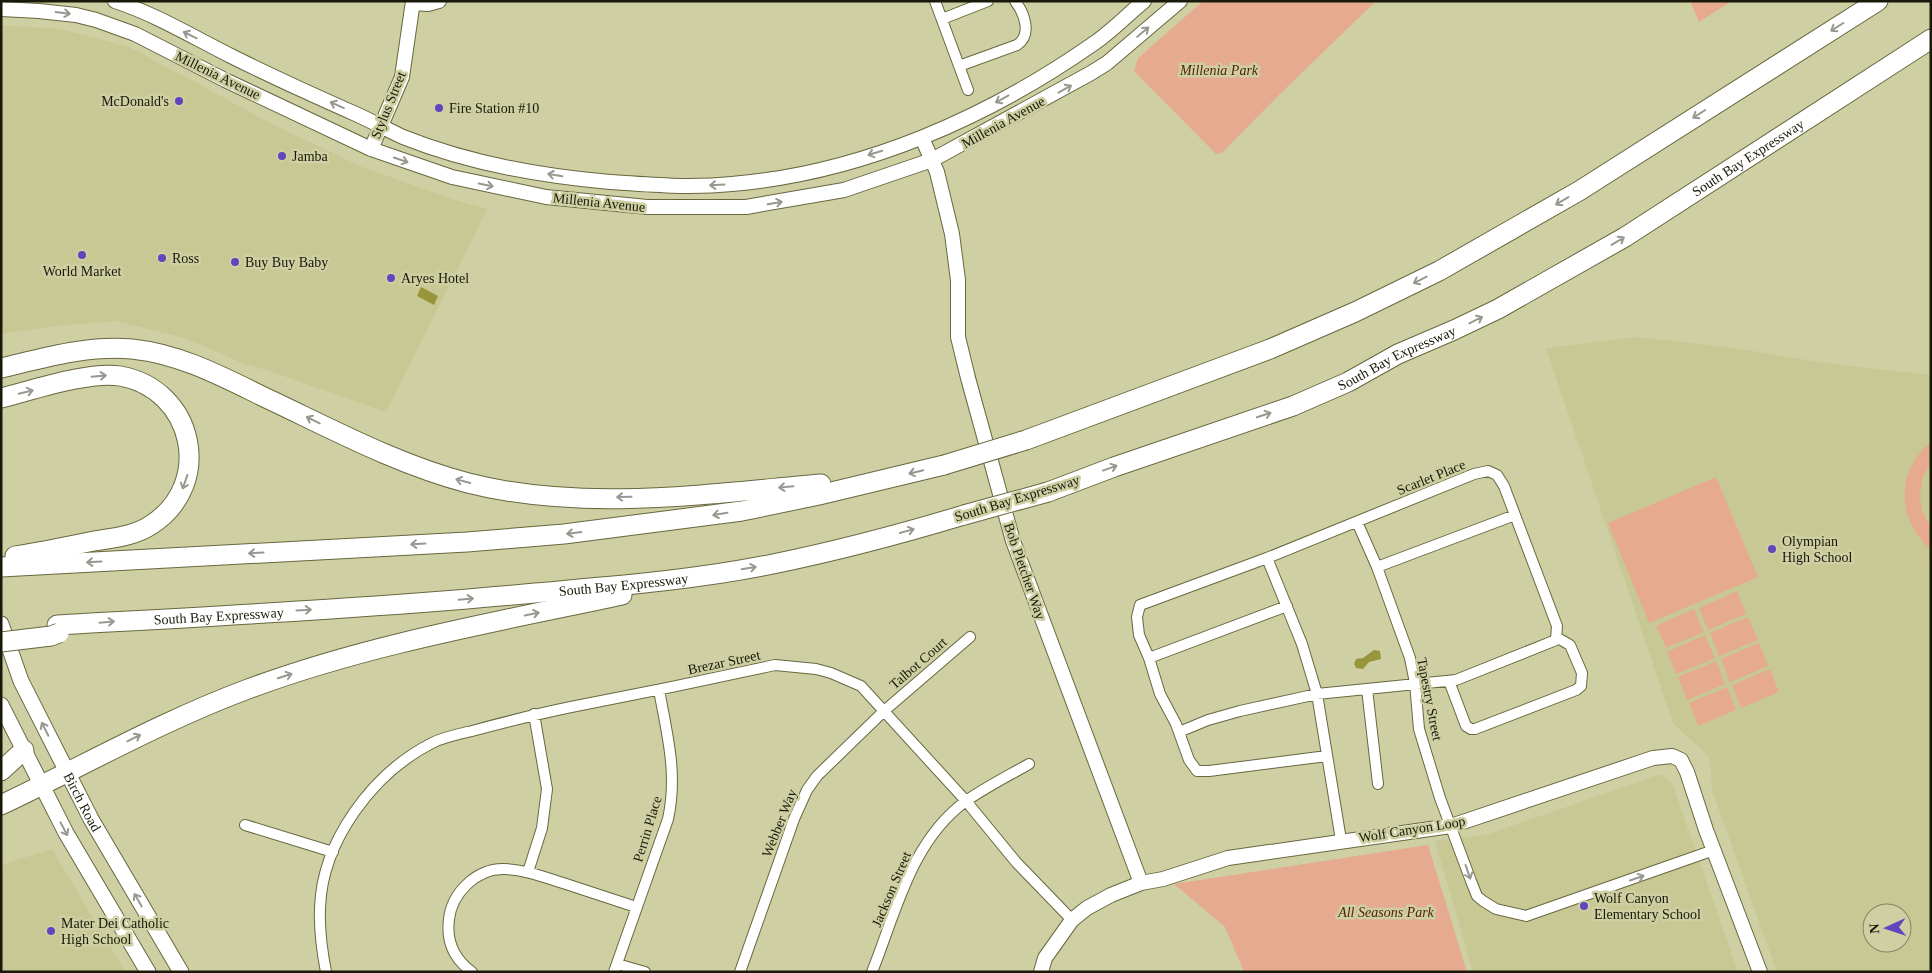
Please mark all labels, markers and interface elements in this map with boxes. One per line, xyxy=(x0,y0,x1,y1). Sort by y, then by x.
one-way arrow xyxy=(55,9,71,19)
one-way arrow xyxy=(1830,23,1844,33)
one-way arrow xyxy=(1137,26,1150,38)
one-way arrow xyxy=(183,30,198,39)
street label: Millenia Avenue xyxy=(173,48,263,103)
park label: Millenia Park xyxy=(1179,63,1259,78)
street label: Stylus Street xyxy=(368,69,409,141)
one-way arrow xyxy=(1057,84,1072,94)
street label: Millenia Avenue xyxy=(959,93,1047,151)
place label: McDonald's xyxy=(101,94,169,109)
marker: McDonald's xyxy=(173,95,185,107)
one-way arrow xyxy=(995,95,1009,105)
one-way arrow xyxy=(330,100,345,110)
place label: Fire Station #10 xyxy=(449,101,539,116)
marker: Fire Station #10 xyxy=(433,102,445,114)
one-way arrow xyxy=(1693,109,1707,119)
street label: South Bay Expressway xyxy=(1689,116,1807,200)
place label: Jamba xyxy=(292,149,329,164)
one-way arrow xyxy=(868,149,884,158)
marker: Jamba xyxy=(276,150,288,162)
one-way arrow xyxy=(393,156,408,165)
one-way arrow xyxy=(547,170,563,180)
one-way arrow xyxy=(709,180,725,189)
one-way arrow xyxy=(478,181,494,190)
street label: Millenia Avenue xyxy=(552,190,646,215)
one-way arrow xyxy=(1555,196,1569,206)
one-way arrow xyxy=(766,197,782,207)
one-way arrow xyxy=(1610,236,1624,246)
marker: World Market xyxy=(76,249,88,261)
place label: Ross xyxy=(172,251,199,266)
marker: Ross xyxy=(156,252,168,264)
place label: Buy Buy Baby xyxy=(245,255,328,270)
marker: Buy Buy Baby xyxy=(229,256,241,268)
place label: World Market xyxy=(43,264,121,279)
place label: Aryes Hotel xyxy=(401,271,469,286)
marker: Aryes Hotel xyxy=(385,272,397,284)
one-way arrow xyxy=(1413,276,1428,285)
one-way arrow xyxy=(1468,315,1483,325)
street label: South Bay Expressway xyxy=(1335,323,1458,394)
one-way arrow xyxy=(91,371,107,381)
one-way arrow xyxy=(18,387,34,396)
one-way arrow xyxy=(1256,410,1271,419)
one-way arrow xyxy=(306,415,321,424)
street label: Scarlet Place xyxy=(1395,457,1468,498)
one-way arrow xyxy=(1102,463,1118,472)
one-way arrow xyxy=(908,468,924,477)
street label: South Bay Expressway xyxy=(953,472,1081,525)
one-way arrow xyxy=(180,473,189,489)
one-way arrow xyxy=(456,476,472,486)
one-way arrow xyxy=(779,482,795,492)
one-way arrow xyxy=(617,492,633,502)
one-way arrow xyxy=(712,510,728,520)
street label: Bob Pletcher Way xyxy=(1001,521,1048,621)
one-way arrow xyxy=(899,526,915,536)
one-way arrow xyxy=(567,528,583,538)
place label: Olympian High School xyxy=(1782,534,1853,565)
one-way arrow xyxy=(410,540,426,549)
marker: Olympian High School xyxy=(1766,543,1778,555)
one-way arrow xyxy=(248,549,264,558)
one-way arrow xyxy=(86,558,102,567)
one-way arrow xyxy=(741,563,757,573)
street label: South Bay Expressway xyxy=(558,571,689,599)
one-way arrow xyxy=(458,594,474,604)
street label: South Bay Expressway xyxy=(153,605,284,628)
one-way arrow xyxy=(295,605,311,614)
one-way arrow xyxy=(523,609,539,618)
one-way arrow xyxy=(99,617,115,626)
street label: Talbot Court xyxy=(887,634,950,692)
street label: Brezar Street xyxy=(687,647,762,677)
street label: Tapestry Street xyxy=(1414,656,1445,742)
one-way arrow xyxy=(276,671,292,680)
one-way arrow xyxy=(40,722,50,737)
one-way arrow xyxy=(127,733,142,743)
street label: Birch Road xyxy=(61,770,104,834)
street label: Webber Way xyxy=(759,787,800,859)
street label: Perrin Place xyxy=(630,794,665,864)
street label: Wolf Canyon Loop xyxy=(1358,814,1466,845)
one-way arrow xyxy=(60,821,69,836)
street label: Jackson Street xyxy=(869,849,914,929)
one-way arrow xyxy=(1463,863,1473,879)
one-way arrow xyxy=(1628,872,1644,882)
place label: Wolf Canyon Elementary School xyxy=(1594,891,1701,922)
one-way arrow xyxy=(133,893,143,907)
marker: Wolf Canyon Elementary School xyxy=(1578,900,1590,912)
north arrow xyxy=(1862,903,1912,953)
park label: All Seasons Park xyxy=(1337,905,1435,920)
place label: Mater Dei Catholic High School xyxy=(61,916,169,947)
text: N xyxy=(1867,923,1882,934)
marker: Mater Dei Catholic High School xyxy=(45,925,57,937)

